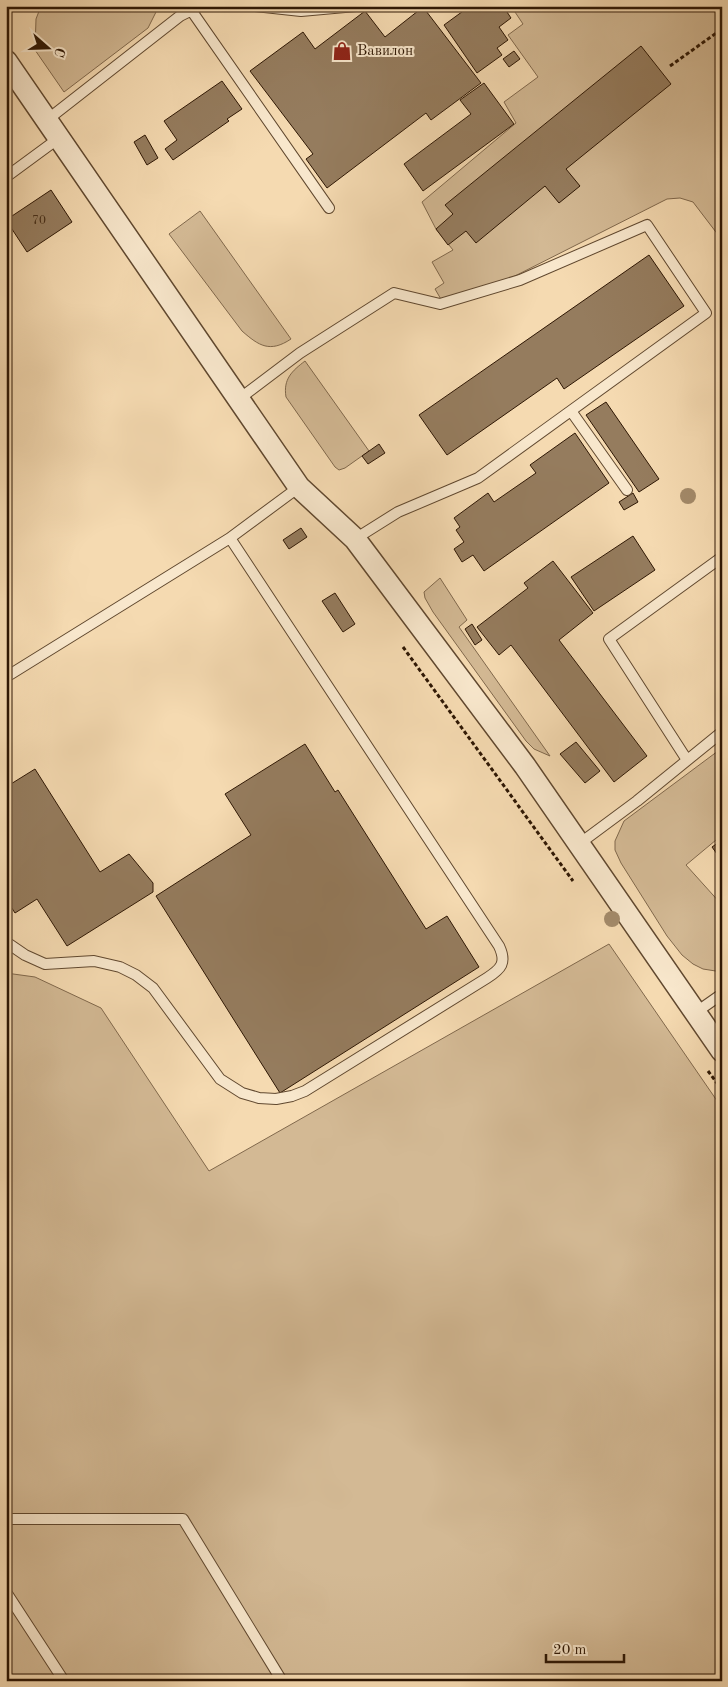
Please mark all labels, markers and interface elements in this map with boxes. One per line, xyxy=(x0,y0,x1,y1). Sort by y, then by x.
north arrow xyxy=(22,22,72,72)
shop icon: Вавилон xyxy=(331,40,353,62)
place label: Вавилон xyxy=(357,44,413,59)
text: С xyxy=(51,45,67,59)
house number: 70 xyxy=(32,215,46,227)
scale bar xyxy=(546,1632,623,1664)
text: 20 m xyxy=(553,1643,587,1658)

